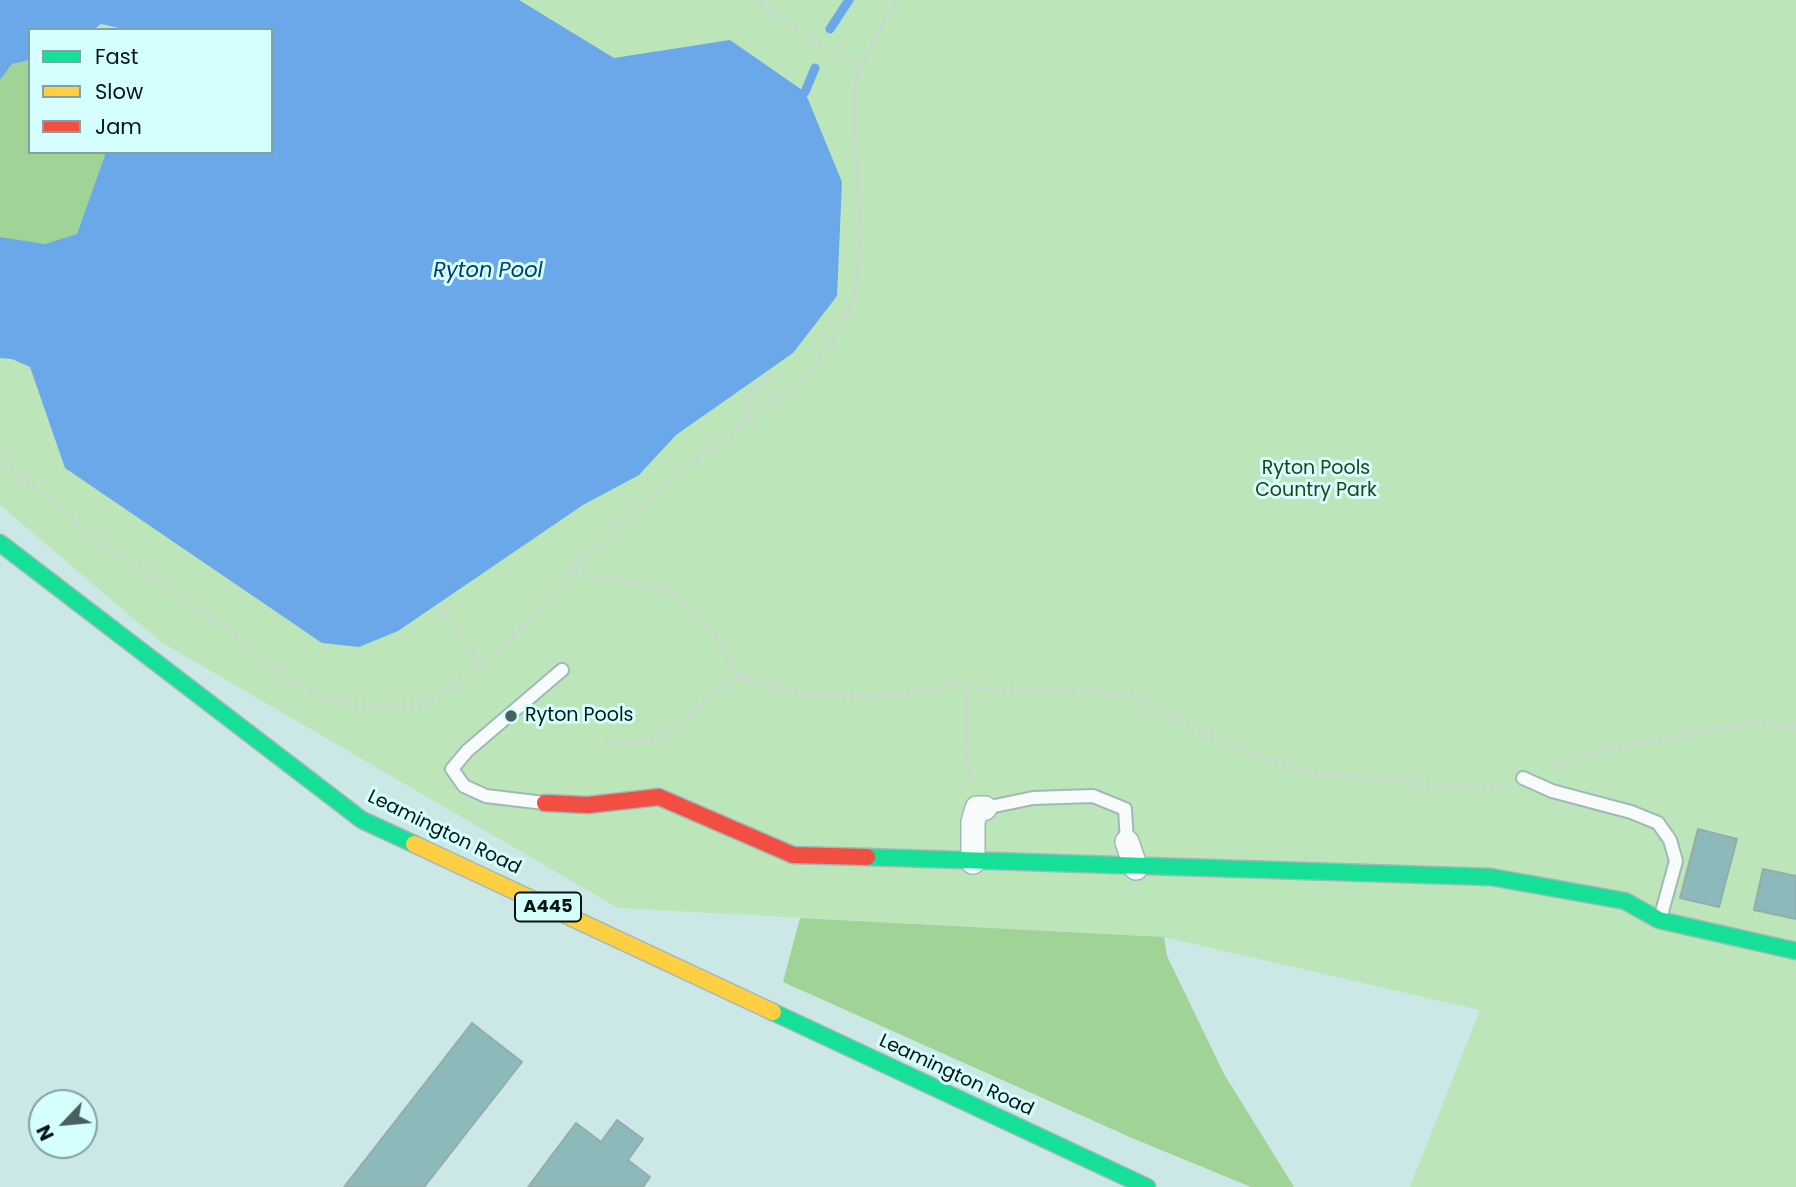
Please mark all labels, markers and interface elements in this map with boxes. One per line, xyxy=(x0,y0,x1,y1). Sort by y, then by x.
legend xyxy=(28,28,273,154)
text: Fast xyxy=(95,42,138,71)
text: Slow xyxy=(95,77,143,106)
text: Jam xyxy=(95,112,142,141)
water label: Ryton Pool xyxy=(433,259,543,285)
park label: Ryton Pools Country Park xyxy=(1255,458,1377,502)
place label: Ryton Pools xyxy=(525,705,633,727)
marker: Ryton Pools xyxy=(503,708,519,724)
street label: Leamington Road xyxy=(364,786,524,880)
road number: A445 xyxy=(515,893,581,922)
street label: Leamington Road xyxy=(875,1030,1037,1122)
north arrow xyxy=(28,1089,98,1159)
text: N xyxy=(30,1120,61,1145)

